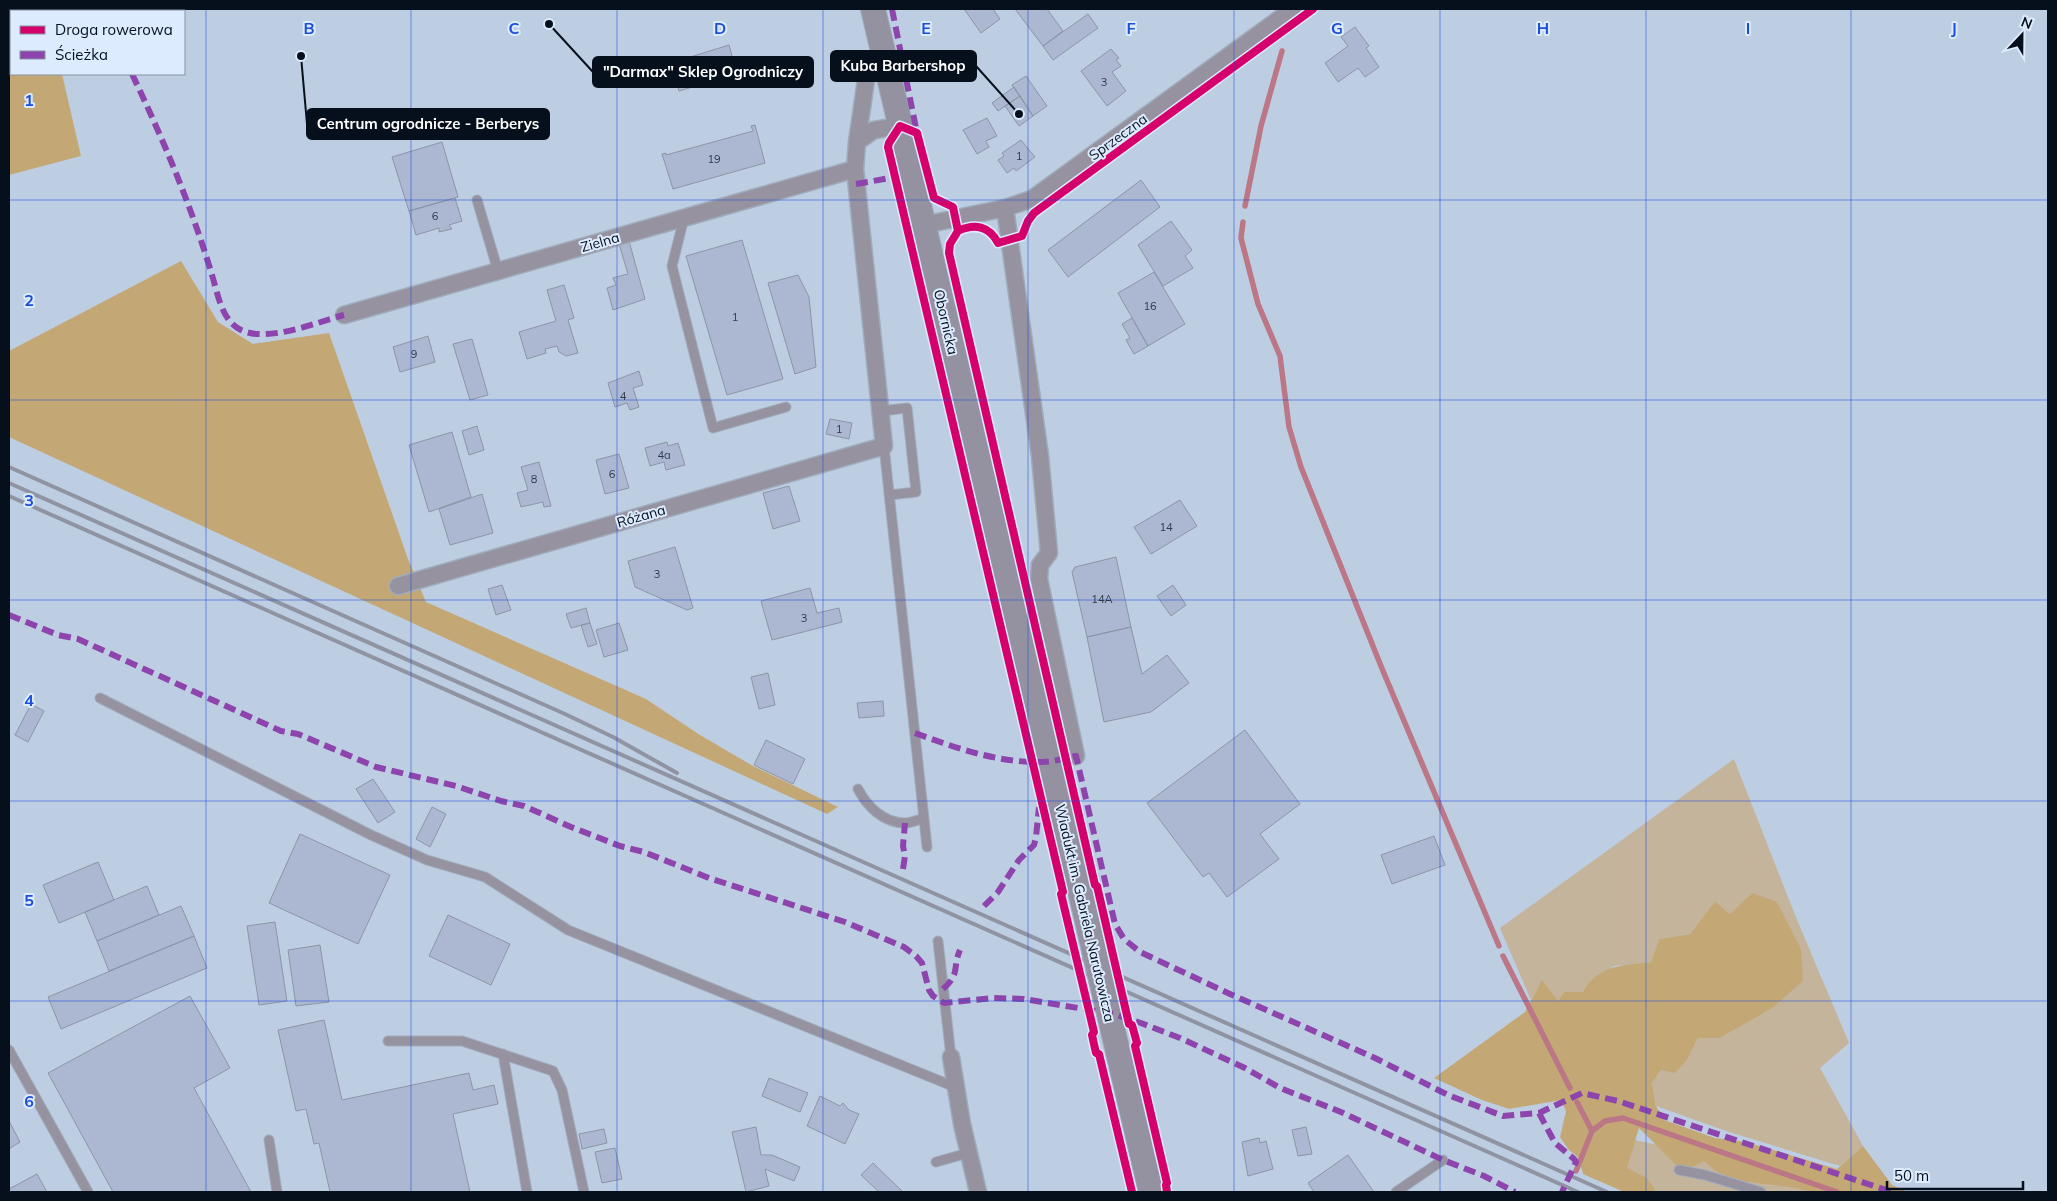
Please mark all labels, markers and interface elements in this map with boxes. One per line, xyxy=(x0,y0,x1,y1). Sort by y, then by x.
legend xyxy=(10,10,185,75)
north arrow xyxy=(1997,10,2047,60)
text: N xyxy=(2019,13,2035,33)
text: B xyxy=(303,18,315,38)
text: C xyxy=(509,18,520,38)
text: D xyxy=(714,18,726,38)
text: E xyxy=(921,18,931,38)
text: F xyxy=(1126,18,1136,38)
text: G xyxy=(1331,18,1343,38)
text: H xyxy=(1537,18,1549,38)
text: I xyxy=(1746,18,1750,38)
text: J xyxy=(1951,18,1957,38)
text: Droga rowerowa xyxy=(55,20,173,39)
text: Ścieżka xyxy=(55,45,108,64)
callout: Kuba Barbershop xyxy=(831,51,976,81)
text: Kuba Barbershop xyxy=(840,56,966,75)
callout: "Darmax" Sklep Ogrodniczy xyxy=(593,57,813,87)
text: "Darmax" Sklep Ogrodniczy xyxy=(603,62,804,81)
house number: 3 xyxy=(1101,75,1107,89)
text: 1 xyxy=(24,90,34,110)
callout: Centrum ogrodnicze - Berberys xyxy=(307,109,549,139)
street label: Sprzeczna xyxy=(1085,110,1151,164)
text: Centrum ogrodnicze - Berberys xyxy=(317,114,539,133)
house number: 1 xyxy=(1016,149,1022,163)
house number: 19 xyxy=(707,152,721,166)
house number: 6 xyxy=(432,209,439,223)
street label: Zielna xyxy=(579,228,621,256)
street label: Obornicka xyxy=(930,288,962,356)
text: 2 xyxy=(24,290,34,310)
house number: 16 xyxy=(1143,299,1157,313)
house number: 1 xyxy=(732,310,738,324)
house number: 9 xyxy=(411,347,417,361)
house number: 4 xyxy=(620,389,627,403)
house number: 1 xyxy=(836,422,842,436)
house number: 4a xyxy=(657,448,671,462)
house number: 6 xyxy=(609,467,616,481)
house number: 8 xyxy=(531,472,538,486)
text: 3 xyxy=(24,490,34,510)
street label: Różana xyxy=(615,501,667,531)
house number: 14 xyxy=(1159,520,1173,534)
house number: 3 xyxy=(654,567,660,581)
house number: 14A xyxy=(1091,592,1113,606)
house number: 3 xyxy=(801,611,807,625)
text: 4 xyxy=(24,690,34,710)
street label: Wiadukt im. Gabriela Narutowicza xyxy=(1051,802,1119,1024)
text: 5 xyxy=(24,890,34,910)
text: 6 xyxy=(24,1091,34,1111)
scale bar xyxy=(1887,1158,2023,1190)
text: 50 m xyxy=(1894,1166,1929,1185)

